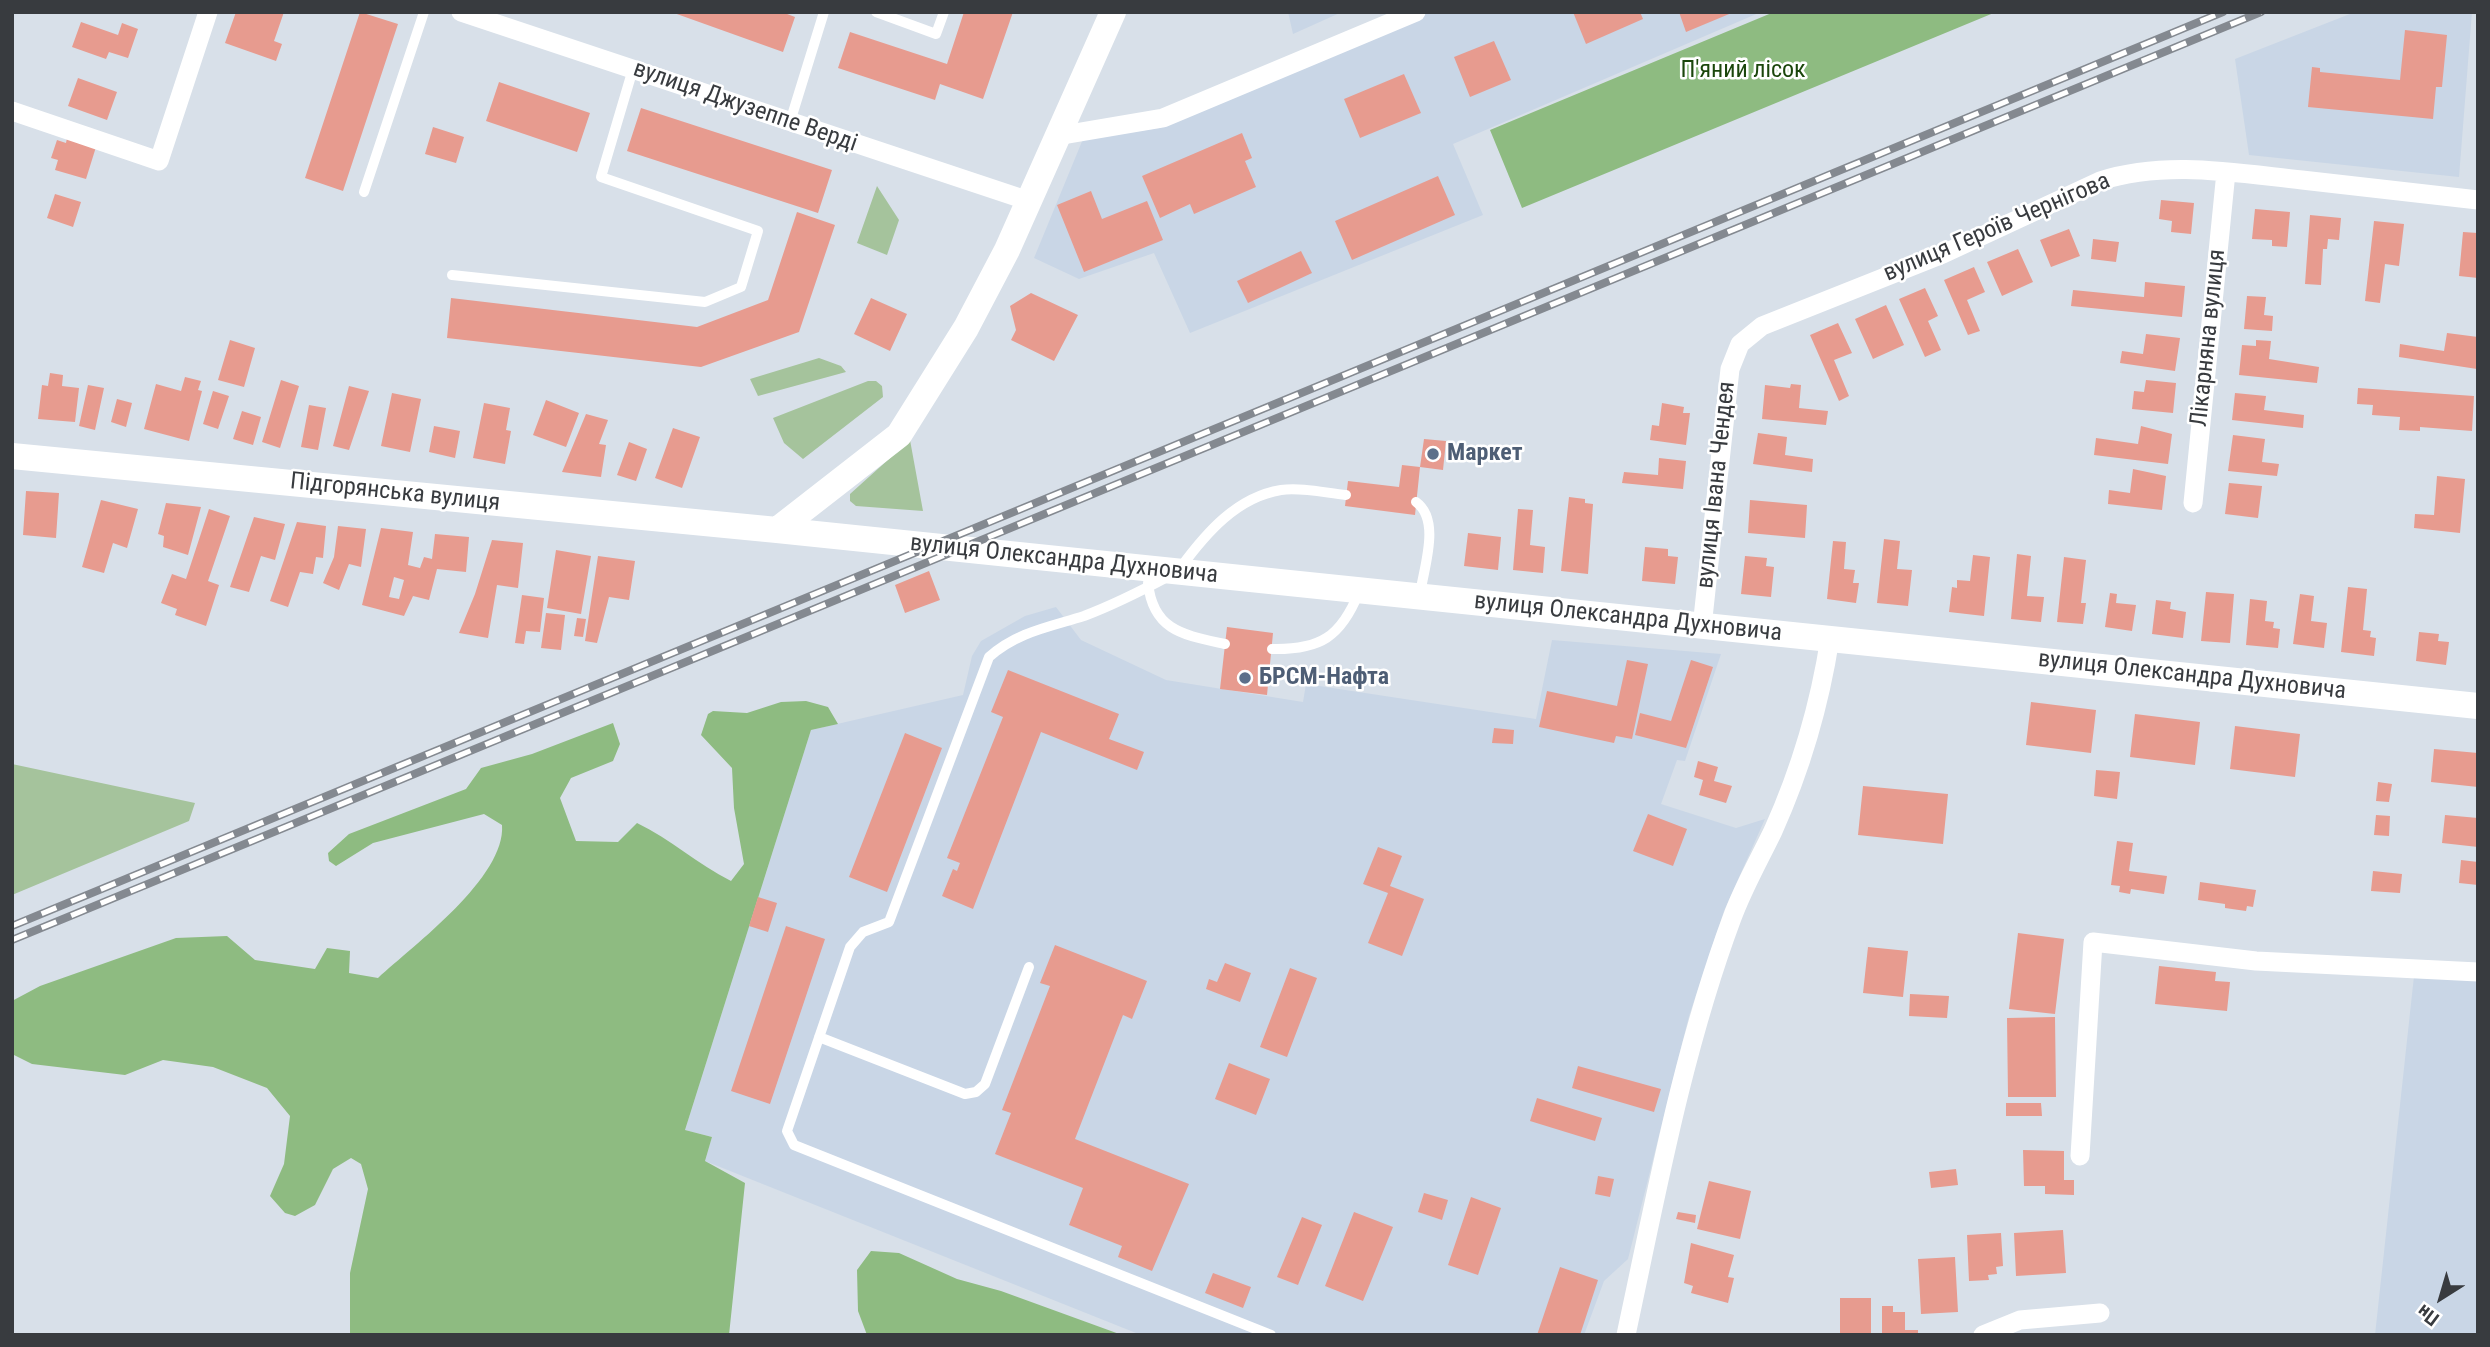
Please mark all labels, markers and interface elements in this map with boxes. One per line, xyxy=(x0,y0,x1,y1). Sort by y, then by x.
street label: вулиця Джузеппе Верді xyxy=(629,55,861,159)
park label: П'яний лісок xyxy=(1680,57,1806,85)
street label: вулиця Героїв Чернігова xyxy=(1879,167,2115,289)
street label: Лікарняна вулиця xyxy=(2185,248,2233,428)
street label: вулиця Івана Чендея xyxy=(1692,380,1742,590)
place label: Маркет xyxy=(1447,440,1523,468)
marker: Маркет xyxy=(1425,446,1441,462)
street label: Підгорянська вулиця xyxy=(289,468,501,518)
street label: вулиця Олександра Духновича xyxy=(909,530,1219,590)
street label: вулиця Олександра Духновича xyxy=(1473,588,1783,648)
street label: вулиця Олександра Духновича xyxy=(2037,646,2347,706)
place label: БРСМ-Нафта xyxy=(1259,664,1389,692)
marker: БРСМ-Нафта xyxy=(1237,670,1253,686)
north arrow xyxy=(2406,1263,2476,1333)
text: Пн xyxy=(2413,1300,2443,1331)

